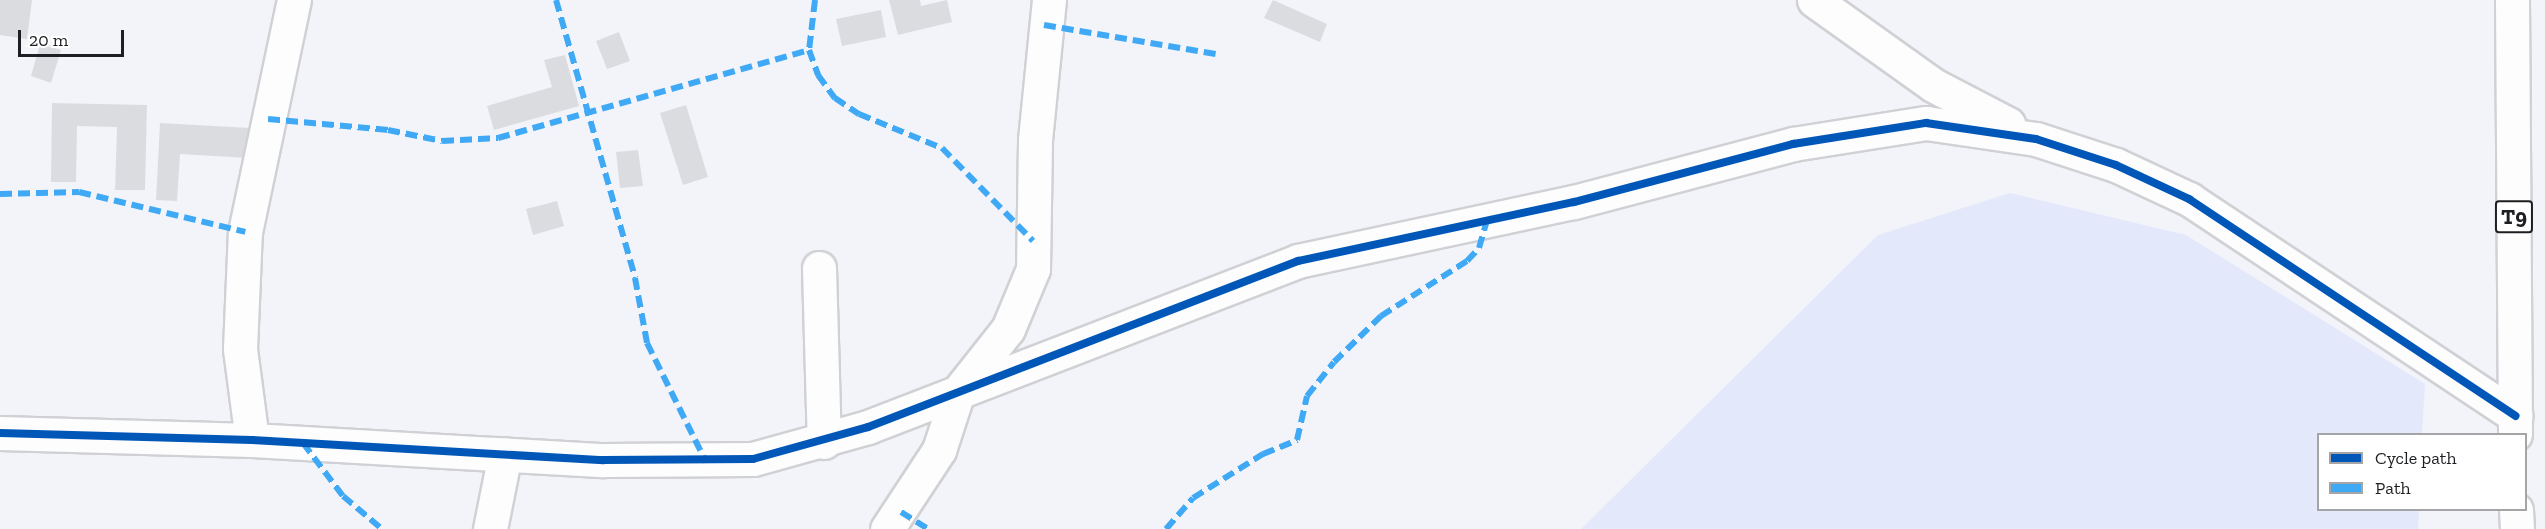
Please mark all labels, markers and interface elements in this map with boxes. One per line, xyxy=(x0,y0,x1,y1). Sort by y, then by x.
scale bar xyxy=(21,18,128,56)
text: 20 m xyxy=(29,29,68,51)
road number: T9 xyxy=(2494,198,2534,236)
legend xyxy=(2317,433,2527,511)
text: Cycle path xyxy=(2375,447,2457,469)
text: Path xyxy=(2375,477,2411,499)

